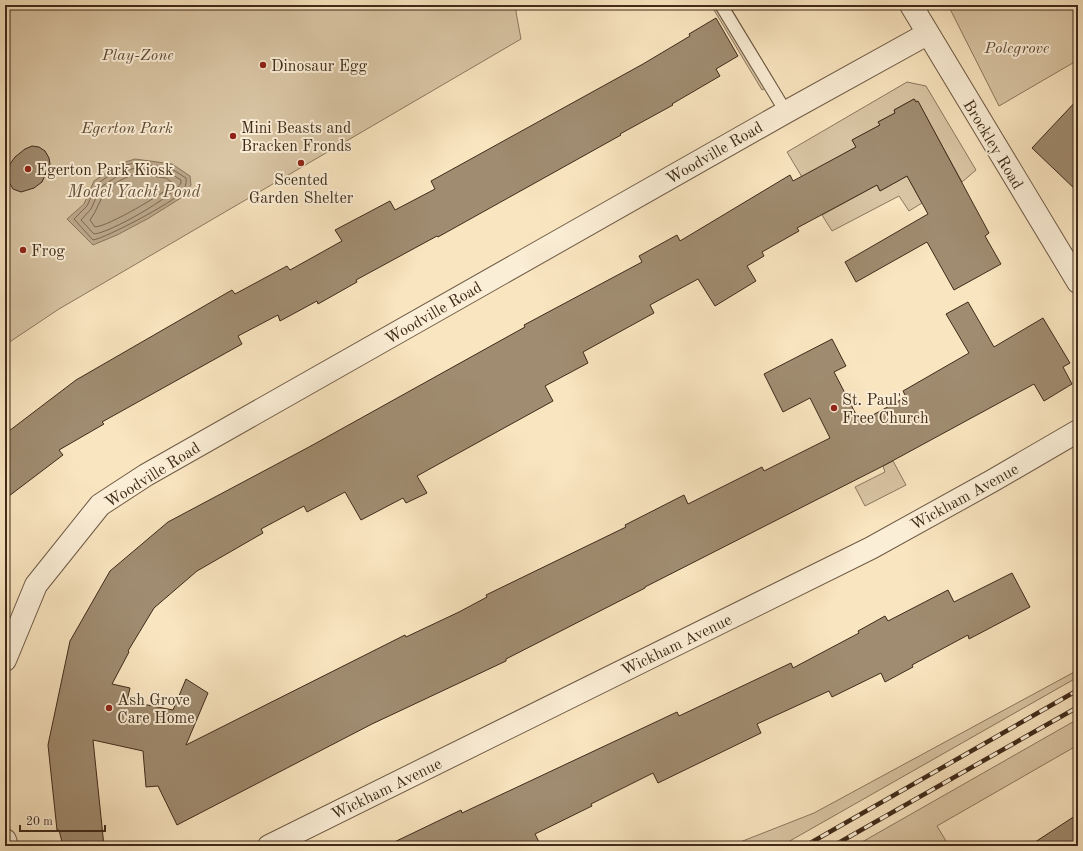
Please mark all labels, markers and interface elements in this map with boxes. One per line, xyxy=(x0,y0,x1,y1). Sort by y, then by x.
park label: Polegrove xyxy=(984,41,1050,57)
park label: Play-Zone xyxy=(101,48,174,64)
place label: Dinosaur Egg xyxy=(271,59,367,75)
marker: Dinosaur Egg xyxy=(258,60,268,70)
street label: Brockley Road xyxy=(959,98,1025,192)
street label: Woodville Road xyxy=(664,120,766,188)
park label: Egerton Park xyxy=(80,121,173,137)
place label: Mini Beasts and Bracken Fronds xyxy=(241,121,352,155)
marker: Mini Beasts and Bracken Fronds xyxy=(228,131,238,141)
marker: Scented Garden Shelter xyxy=(296,158,306,168)
place label: Egerton Park Kiosk xyxy=(36,163,173,179)
marker: Egerton Park Kiosk xyxy=(23,164,33,174)
place label: Scented Garden Shelter xyxy=(249,173,354,207)
water label: Model Yacht Pond xyxy=(67,184,201,201)
place label: Frog xyxy=(31,244,65,260)
marker: Frog xyxy=(18,245,28,255)
street label: Woodville Road xyxy=(383,280,485,348)
place label: St. Paul's Free Church xyxy=(842,393,929,427)
marker: St. Paul's Free Church xyxy=(829,403,839,413)
street label: Woodville Road xyxy=(103,440,203,511)
street label: Wickham Avenue xyxy=(908,462,1022,534)
street label: Wickham Avenue xyxy=(619,612,735,679)
place label: Ash Grove Care Home xyxy=(117,693,195,727)
marker: Ash Grove Care Home xyxy=(104,703,114,713)
street label: Wickham Avenue xyxy=(329,756,445,823)
scale bar xyxy=(20,807,105,833)
text: 20 m xyxy=(26,816,53,828)

